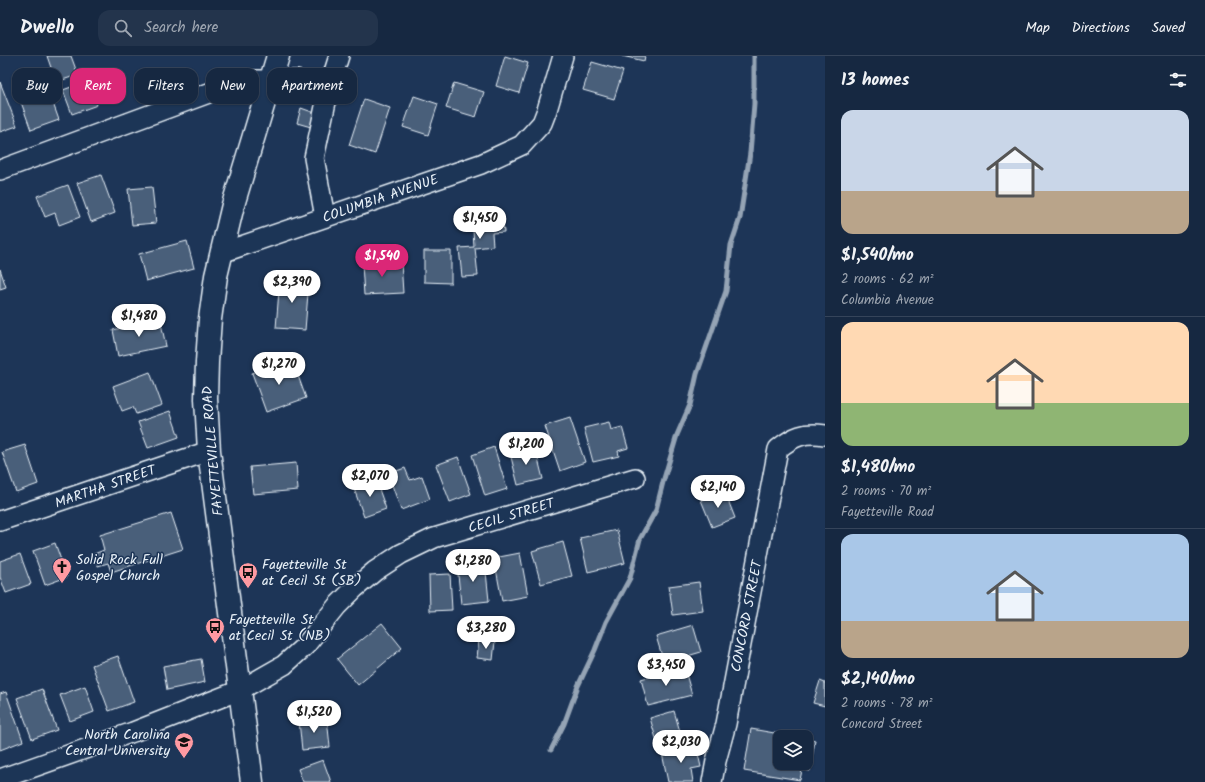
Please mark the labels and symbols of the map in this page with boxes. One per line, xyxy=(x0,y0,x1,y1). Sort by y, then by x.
street label: COLUMBIA AVENUE xyxy=(319,168,442,229)
pin: $1,450 xyxy=(447,206,513,240)
pin: $1,540 xyxy=(349,244,415,278)
pin: $2,390 xyxy=(259,270,325,304)
pin: $1,480 xyxy=(106,304,172,338)
pin: $1,270 xyxy=(246,352,312,386)
street label: FAYETTEVILLE ROAD xyxy=(196,385,230,517)
pin: $1,200 xyxy=(493,432,559,466)
street label: MARTHA STREET xyxy=(52,459,160,515)
pin: $2,070 xyxy=(337,464,403,498)
pin: $2,140 xyxy=(685,475,751,509)
street label: CECIL STREET xyxy=(465,492,559,540)
place label: Solid Rock Full Gospel Church xyxy=(76,549,164,587)
pin: $1,280 xyxy=(440,549,506,583)
place label: Fayetteville St at Cecil St (SB) xyxy=(262,554,362,592)
church icon: Solid Rock Full Gospel Church xyxy=(51,556,73,584)
street label: CONCORD STREET xyxy=(725,557,769,674)
bus stop icon: Fayetteville St at Cecil St (SB) xyxy=(237,561,259,589)
place label: Fayetteville St at Cecil St (NB) xyxy=(229,609,331,647)
bus stop icon: Fayetteville St at Cecil St (NB) xyxy=(204,616,226,644)
pin: $3,280 xyxy=(453,616,519,650)
pin: $3,450 xyxy=(633,653,699,687)
pin: $1,520 xyxy=(281,700,347,734)
place label: North Carolina Central University xyxy=(65,724,170,762)
pin: $2,030 xyxy=(648,730,714,764)
school or university icon: North Carolina Central University xyxy=(173,731,195,759)

